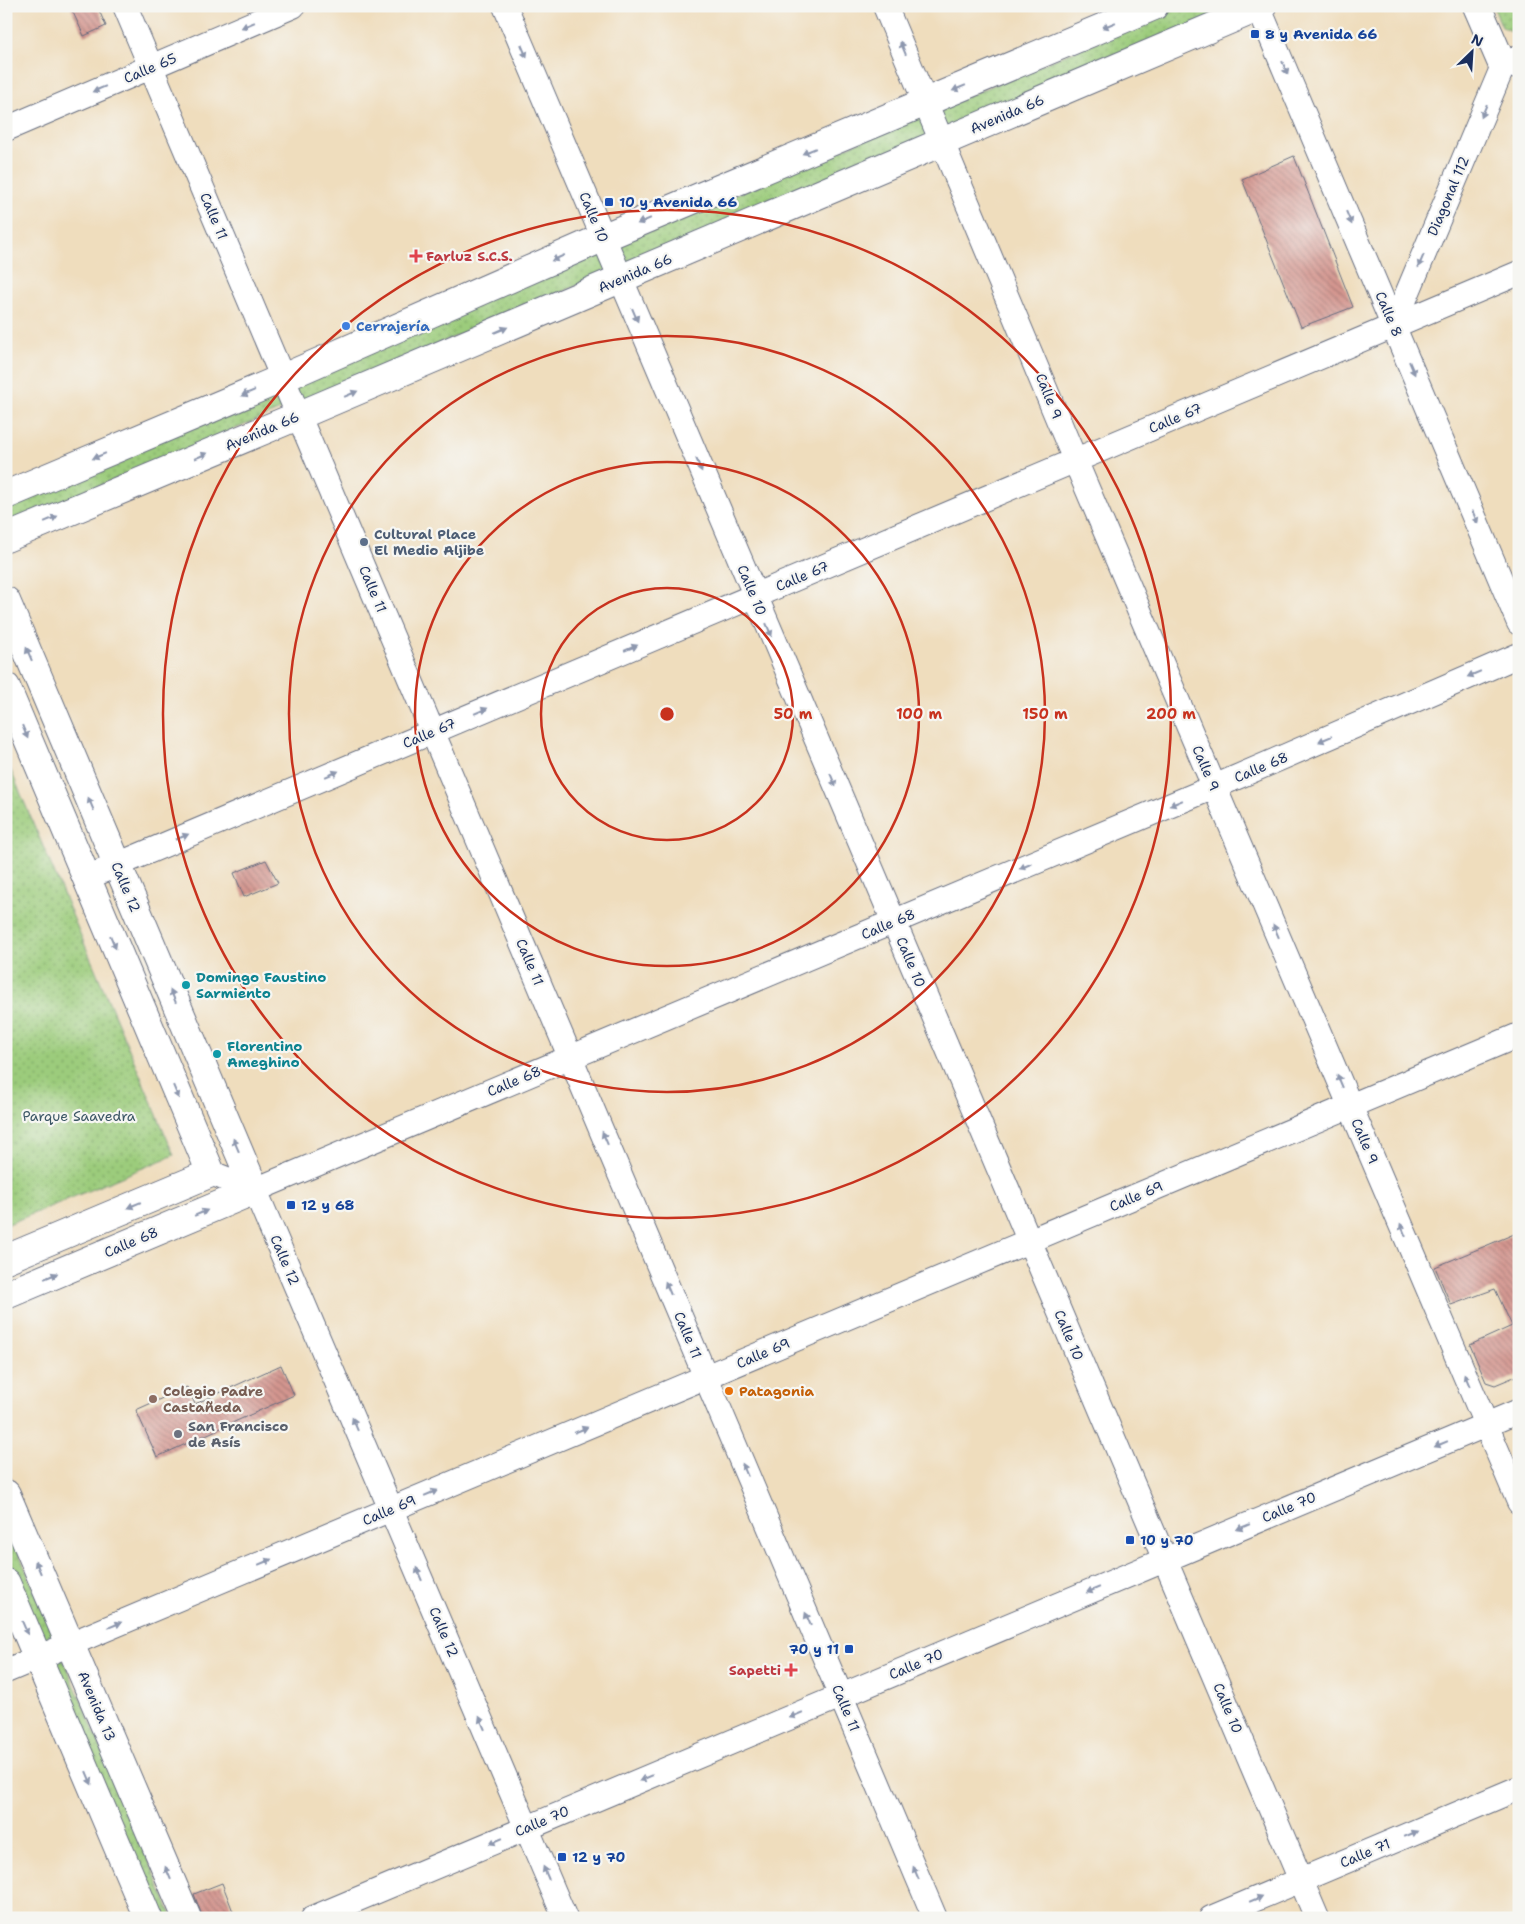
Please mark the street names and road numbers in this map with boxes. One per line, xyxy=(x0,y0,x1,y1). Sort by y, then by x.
street label: Calle 65 xyxy=(121,49,179,87)
street label: Avenida 66 xyxy=(967,90,1047,138)
street label: Diagonal 112 xyxy=(1423,153,1473,239)
street label: Calle 10 xyxy=(575,189,613,245)
street label: Calle 11 xyxy=(196,190,232,242)
street label: Avenida 66 xyxy=(595,249,675,297)
street label: Calle 8 xyxy=(1371,288,1407,340)
street label: Calle 9 xyxy=(1032,370,1066,422)
street label: Calle 67 xyxy=(1146,399,1204,437)
street label: Avenida 66 xyxy=(222,407,302,455)
street label: Calle 67 xyxy=(773,557,831,595)
street label: Calle 10 xyxy=(733,562,771,618)
street label: Calle 11 xyxy=(355,563,391,615)
street label: Calle 67 xyxy=(400,714,458,752)
street label: Calle 9 xyxy=(1188,742,1224,794)
street label: Calle 68 xyxy=(1231,748,1291,786)
street label: Calle 12 xyxy=(107,859,145,915)
street label: Calle 68 xyxy=(858,905,918,943)
street label: Calle 10 xyxy=(892,934,930,990)
street label: Calle 11 xyxy=(512,936,548,988)
street label: Calle 68 xyxy=(484,1062,544,1100)
street label: Calle 9 xyxy=(1347,1115,1383,1167)
street label: Calle 69 xyxy=(1106,1177,1166,1215)
street label: Calle 68 xyxy=(101,1223,161,1261)
street label: Calle 12 xyxy=(266,1232,304,1288)
street label: Calle 10 xyxy=(1050,1307,1088,1363)
street label: Calle 11 xyxy=(670,1309,706,1361)
street label: Calle 69 xyxy=(733,1334,793,1372)
street label: Calle 70 xyxy=(1259,1488,1319,1526)
street label: Calle 69 xyxy=(359,1491,419,1529)
street label: Calle 12 xyxy=(425,1604,463,1660)
street label: Calle 70 xyxy=(886,1645,946,1683)
street label: Avenida 13 xyxy=(74,1668,120,1744)
street label: Calle 10 xyxy=(1209,1680,1247,1736)
street label: Calle 11 xyxy=(828,1682,864,1734)
street label: Calle 70 xyxy=(512,1802,572,1840)
street label: Calle 71 xyxy=(1337,1834,1393,1872)

